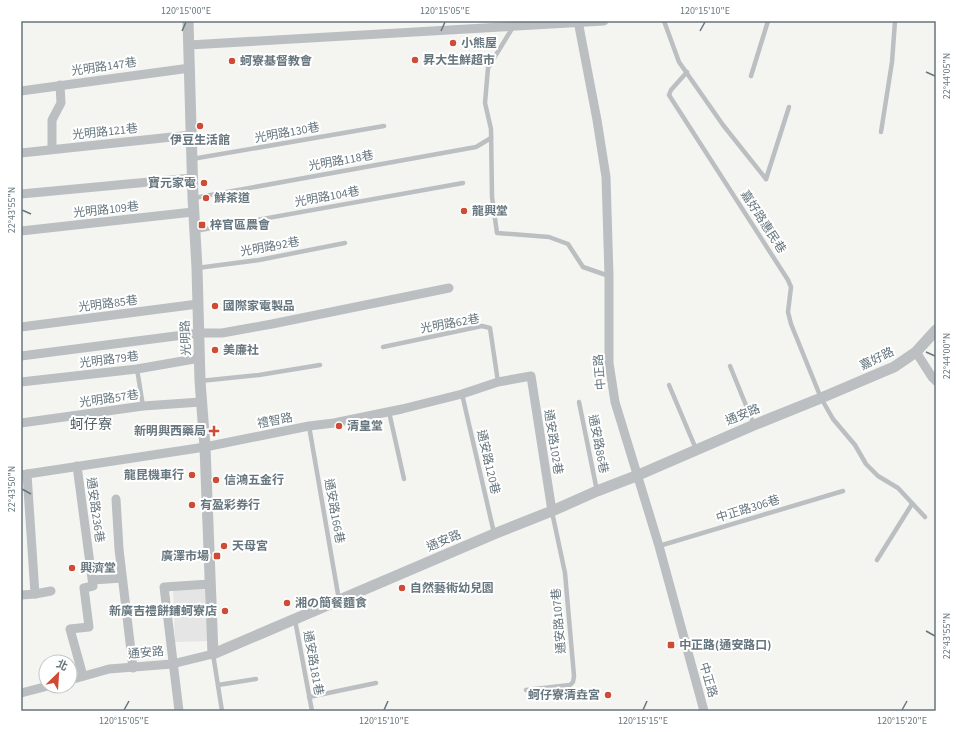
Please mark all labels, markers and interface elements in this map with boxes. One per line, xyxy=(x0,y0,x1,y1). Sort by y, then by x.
text: 120°15'00"E xyxy=(161,4,211,18)
text: 120°15'05"E xyxy=(420,4,470,18)
text: 120°15'10"E xyxy=(680,4,730,18)
place label: 小熊屋 xyxy=(461,35,497,52)
marker: 小熊屋 xyxy=(448,38,458,48)
place label: 昇大生鮮超市 xyxy=(423,52,495,69)
place label: 蚵寮基督教會 xyxy=(240,53,312,70)
text: 22°44'05"N xyxy=(940,53,954,99)
street label: 光明路147巷 xyxy=(70,54,138,80)
marker: 昇大生鮮超市 xyxy=(410,55,420,65)
marker: 蚵寮基督教會 xyxy=(227,56,237,66)
street label: 光明路130巷 xyxy=(253,119,321,147)
street label: 光明路121巷 xyxy=(71,120,139,144)
marker: 伊豆生活館 xyxy=(195,121,205,131)
place label: 伊豆生活館 xyxy=(170,132,230,149)
street label: 光明路118巷 xyxy=(307,147,375,175)
place label: 寶元家電 xyxy=(148,175,196,192)
marker: 寶元家電 xyxy=(199,178,209,188)
street label: 光明路104巷 xyxy=(293,183,361,211)
text: 22°43'55"N xyxy=(5,187,19,233)
street label: 嘉好路惠民巷 xyxy=(736,187,790,257)
place label: 鮮茶道 xyxy=(214,190,250,207)
marker: 鮮茶道 xyxy=(201,193,211,203)
street label: 光明路109巷 xyxy=(72,198,140,222)
place label: 龍興堂 xyxy=(472,203,508,220)
marker: 龍興堂 xyxy=(459,206,469,216)
place label: 梓官區農會 xyxy=(210,217,270,234)
marker: 梓官區農會 xyxy=(197,220,207,230)
street label: 光明路92巷 xyxy=(239,233,301,261)
street label: 光明路85巷 xyxy=(77,292,139,316)
place label: 國際家電製品 xyxy=(223,298,295,315)
marker: 國際家電製品 xyxy=(210,301,220,311)
street label: 光明路62巷 xyxy=(419,310,481,338)
street label: 光明路 xyxy=(177,320,195,356)
text: 22°44'00"N xyxy=(940,333,954,379)
place label: 美廉社 xyxy=(223,342,259,359)
street label: 嘉好路 xyxy=(857,343,897,375)
marker: 美廉社 xyxy=(210,345,220,355)
street label: 光明路79巷 xyxy=(78,348,140,372)
street label: 中正路 xyxy=(590,353,610,391)
street label: 光明路57巷 xyxy=(78,386,140,412)
street label: 通安路 xyxy=(723,400,763,430)
street label: 通安路102巷 xyxy=(539,408,567,476)
street label: 禮智路 xyxy=(256,409,294,433)
street label: 通安路86巷 xyxy=(584,413,612,475)
district label: 蚵仔寮 xyxy=(70,415,112,435)
place label: 清皇堂 xyxy=(347,418,383,435)
marker: 清皇堂 xyxy=(334,421,344,431)
place label: 新明興西藥局 xyxy=(134,423,206,440)
marker: 新明興西藥局 xyxy=(209,426,219,436)
street label: 通安路120巷 xyxy=(472,428,504,496)
text: 22°43'50"N xyxy=(5,466,19,512)
place label: 龍昆機車行 xyxy=(124,467,184,484)
marker: 龍昆機車行 xyxy=(187,470,197,480)
place label: 信鴻五金行 xyxy=(224,472,284,489)
marker: 信鴻五金行 xyxy=(211,475,221,485)
street label: 通安路236巷 xyxy=(82,476,108,544)
street label: 通安路166巷 xyxy=(320,477,348,545)
street label: 中正路306巷 xyxy=(714,491,782,527)
place label: 有盈彩券行 xyxy=(200,497,260,514)
marker: 有盈彩券行 xyxy=(187,500,197,510)
street label: 通安路 xyxy=(424,526,464,556)
place label: 天母宮 xyxy=(232,538,268,555)
marker: 天母宮 xyxy=(219,541,229,551)
place label: 廣澤市場 xyxy=(161,548,209,565)
marker: 廣澤市場 xyxy=(212,551,222,561)
place label: 興濟堂 xyxy=(80,560,116,577)
marker: 興濟堂 xyxy=(67,563,77,573)
place label: 自然藝術幼兒園 xyxy=(410,580,494,597)
marker: 自然藝術幼兒園 xyxy=(397,583,407,593)
street label: 通安路107巷 xyxy=(548,587,570,655)
place label: 湘の簡餐麵食 xyxy=(295,595,367,612)
marker: 湘の簡餐麵食 xyxy=(282,598,292,608)
place label: 新廣吉禮餅鋪蚵寮店 xyxy=(109,603,217,620)
marker: 新廣吉禮餅鋪蚵寮店 xyxy=(220,606,230,616)
text: 22°43'55"N xyxy=(940,613,954,659)
street label: 通安路181巷 xyxy=(299,629,327,697)
place label: 中正路(通安路口) xyxy=(679,637,771,654)
marker: 中正路(通安路口) xyxy=(666,640,676,650)
street label: 通安路 xyxy=(127,643,165,663)
north arrow xyxy=(38,654,78,694)
text: 北 xyxy=(54,656,70,675)
street label: 中正路 xyxy=(695,660,721,700)
place label: 蚵仔寮清垚宮 xyxy=(528,687,600,704)
marker: 蚵仔寮清垚宮 xyxy=(603,690,613,700)
text: 120°15'05"E xyxy=(99,714,149,728)
text: 120°15'10"E xyxy=(359,714,409,728)
text: 120°15'15"E xyxy=(618,714,668,728)
text: 120°15'20"E xyxy=(877,714,927,728)

